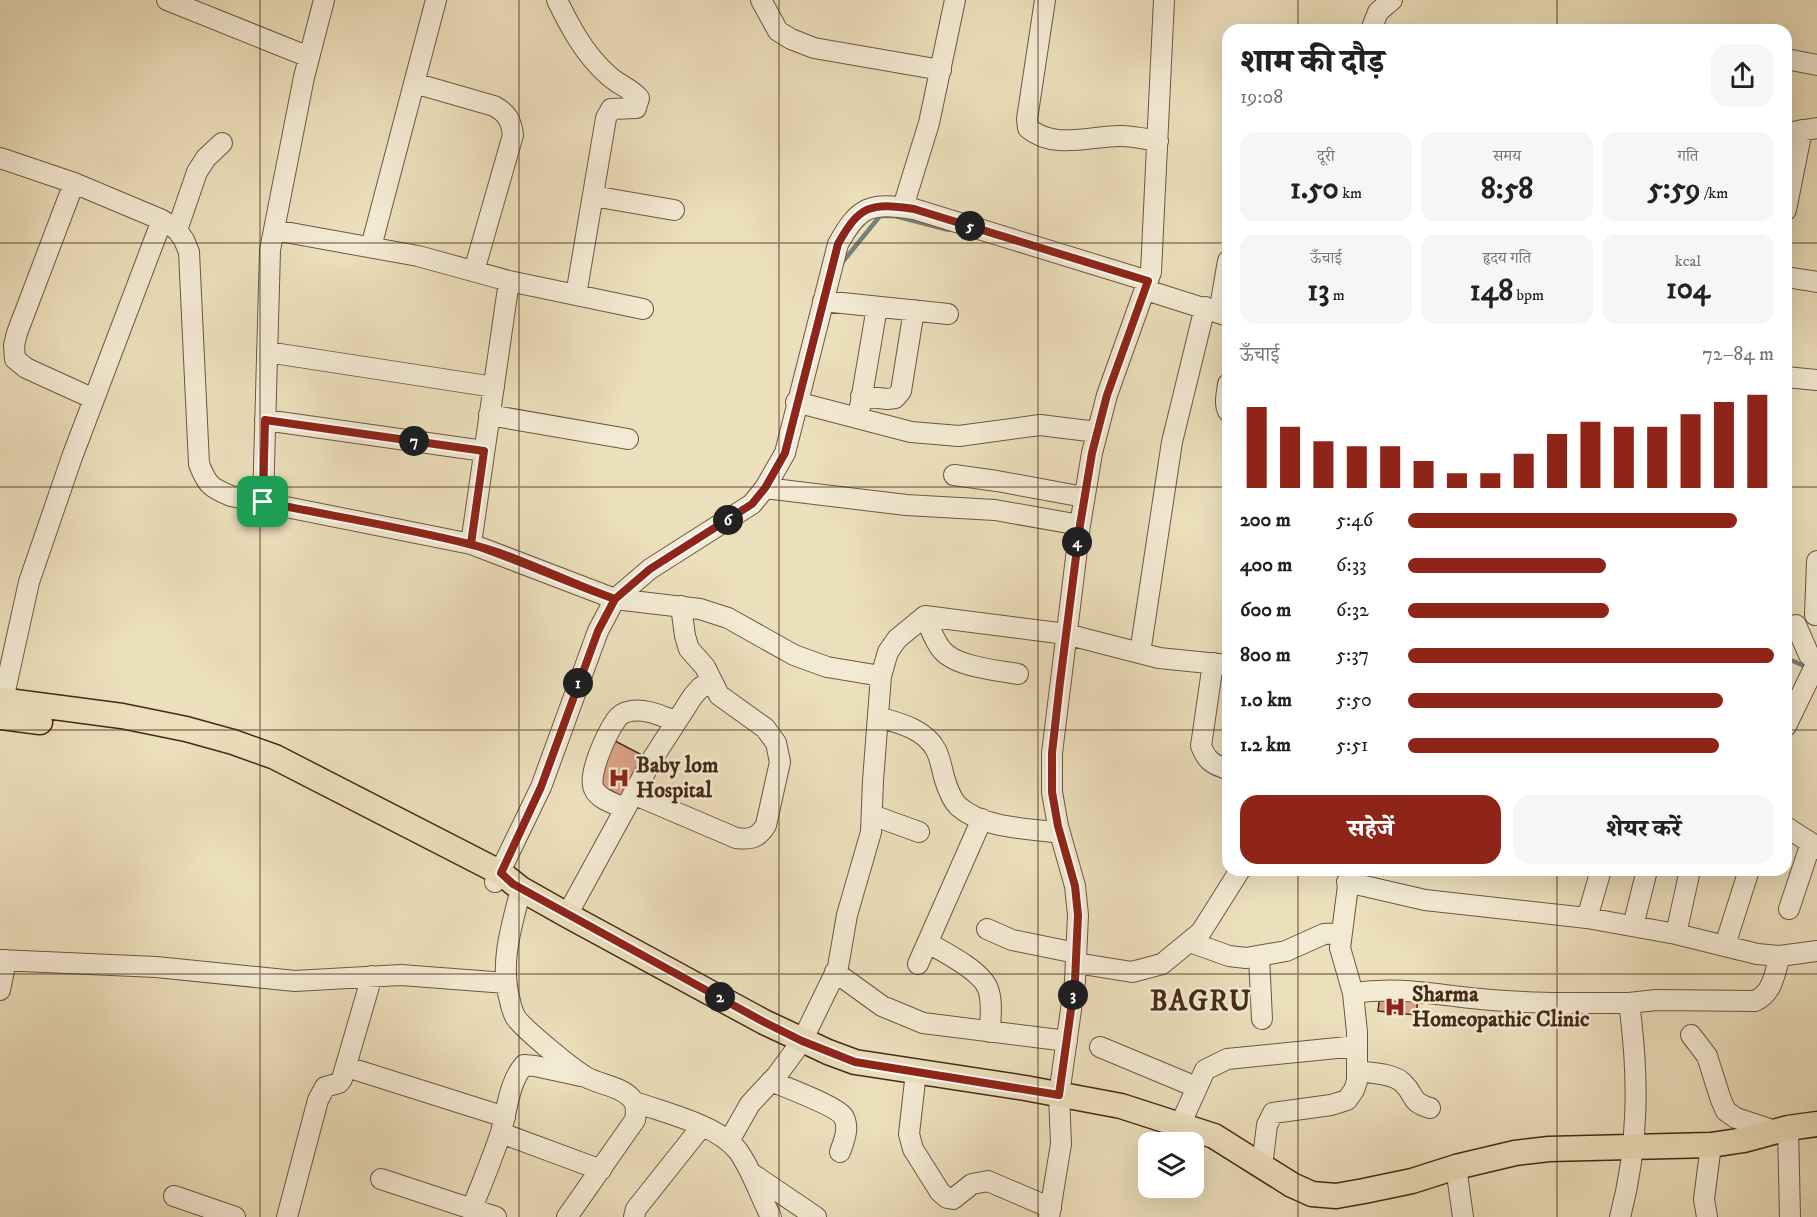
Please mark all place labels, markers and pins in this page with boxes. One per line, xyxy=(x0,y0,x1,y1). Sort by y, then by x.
pin: 5 xyxy=(955,211,985,241)
pin: 7 xyxy=(399,426,429,456)
pin xyxy=(237,476,288,527)
pin: 6 xyxy=(713,505,743,535)
pin: 4 xyxy=(1062,527,1092,557)
pin: 1 xyxy=(563,668,593,698)
place label: Baby lom Hospital xyxy=(636,752,719,804)
hospital icon: Baby lom Hospital xyxy=(607,766,631,790)
pin: 3 xyxy=(1058,980,1088,1010)
place label: Sharma Homeopathic Clinic xyxy=(1412,981,1590,1033)
pin: 2 xyxy=(705,982,735,1012)
hospital icon: Sharma Homeopathic Clinic xyxy=(1383,995,1407,1019)

